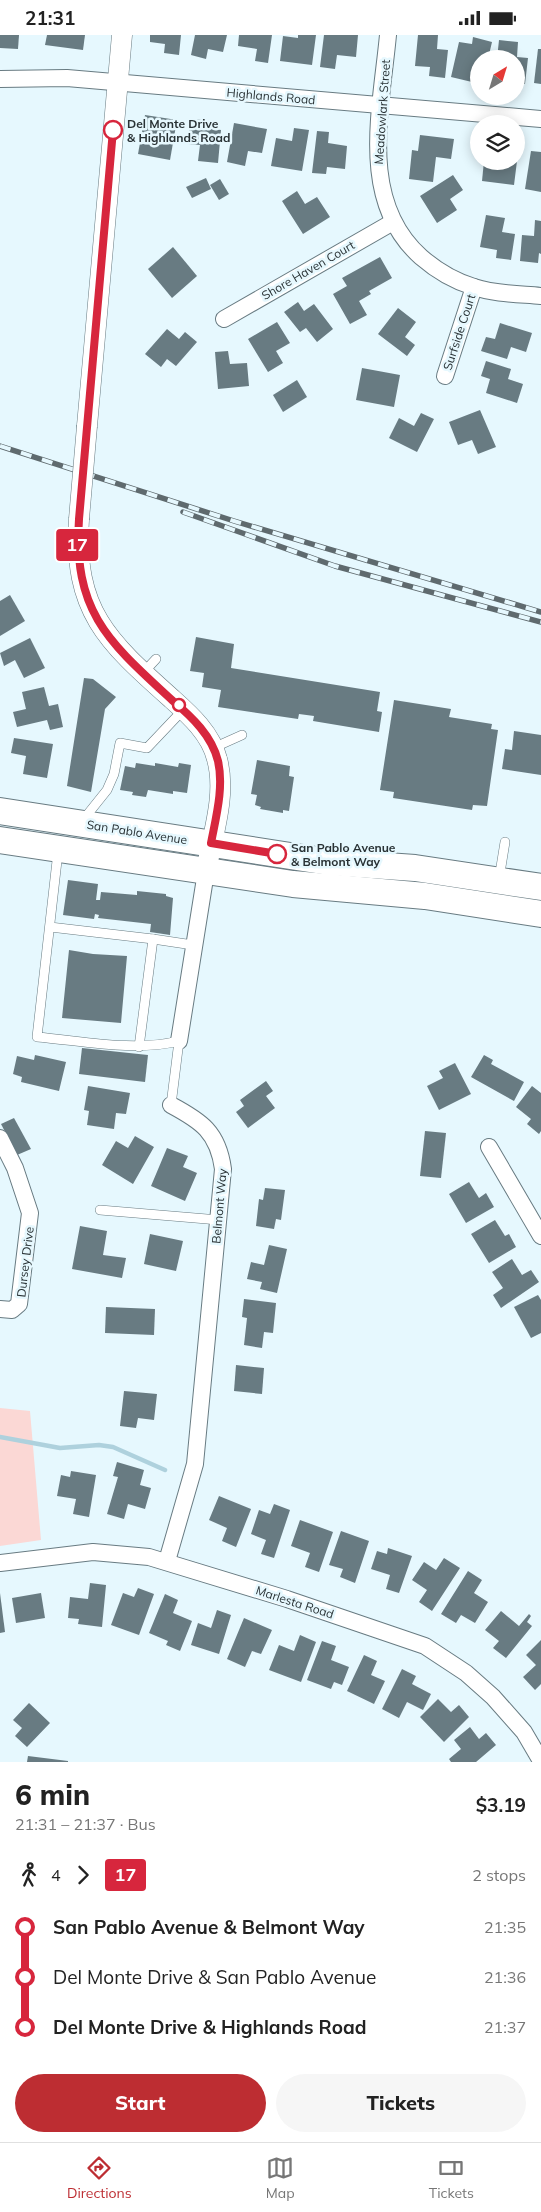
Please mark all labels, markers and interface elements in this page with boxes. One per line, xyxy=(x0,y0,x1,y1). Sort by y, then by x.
text: 21:31 xyxy=(25,6,75,30)
north arrow xyxy=(470,50,525,105)
map controls xyxy=(470,50,525,170)
street label: Meadowlark Street xyxy=(371,59,393,165)
street label: Highlands Road xyxy=(226,85,316,107)
button: layers xyxy=(470,115,525,170)
place label: Del Monte Drive & Highlands Road xyxy=(127,116,230,145)
marker: Del Monte Drive & Highlands Road xyxy=(103,120,123,140)
street label: Shore Haven Court xyxy=(259,237,357,303)
street label: Surfside Court xyxy=(440,292,478,372)
line badge: 17 xyxy=(54,529,100,561)
text: 17 xyxy=(66,533,88,556)
unlabelled marker xyxy=(172,698,186,712)
street label: San Pablo Avenue xyxy=(86,817,188,847)
place label: San Pablo Avenue & Belmont Way xyxy=(291,840,396,869)
marker: San Pablo Avenue & Belmont Way xyxy=(267,844,287,864)
street label: Belmont Way xyxy=(208,1167,230,1244)
street label: Dursey Drive xyxy=(13,1226,37,1298)
street label: Marlesta Road xyxy=(254,1582,336,1622)
text: 6 min xyxy=(15,1777,90,1812)
text: $3.19 xyxy=(476,1793,526,1817)
text: 21:31 – 21:37 · Bus xyxy=(15,1814,156,1834)
icon: walk xyxy=(15,1861,43,1889)
icon: forward xyxy=(69,1861,97,1889)
text: 17 xyxy=(115,1863,136,1886)
text: 4 xyxy=(51,1865,61,1885)
text: 2 stops xyxy=(472,1865,526,1885)
text: San Pablo Avenue & Belmont Way xyxy=(53,1915,365,1939)
text: 21:35 xyxy=(484,1917,526,1937)
text: Del Monte Drive & San Pablo Avenue xyxy=(53,1965,376,1989)
text: 21:36 xyxy=(484,1967,526,1987)
text: Del Monte Drive & Highlands Road xyxy=(53,2015,367,2039)
text: 21:37 xyxy=(484,2017,526,2037)
button: Start xyxy=(15,2074,266,2132)
button: Tickets xyxy=(276,2074,526,2132)
tab: Directions xyxy=(67,2154,132,2202)
tab: Map xyxy=(266,2154,295,2202)
tab: Tickets xyxy=(429,2154,474,2202)

